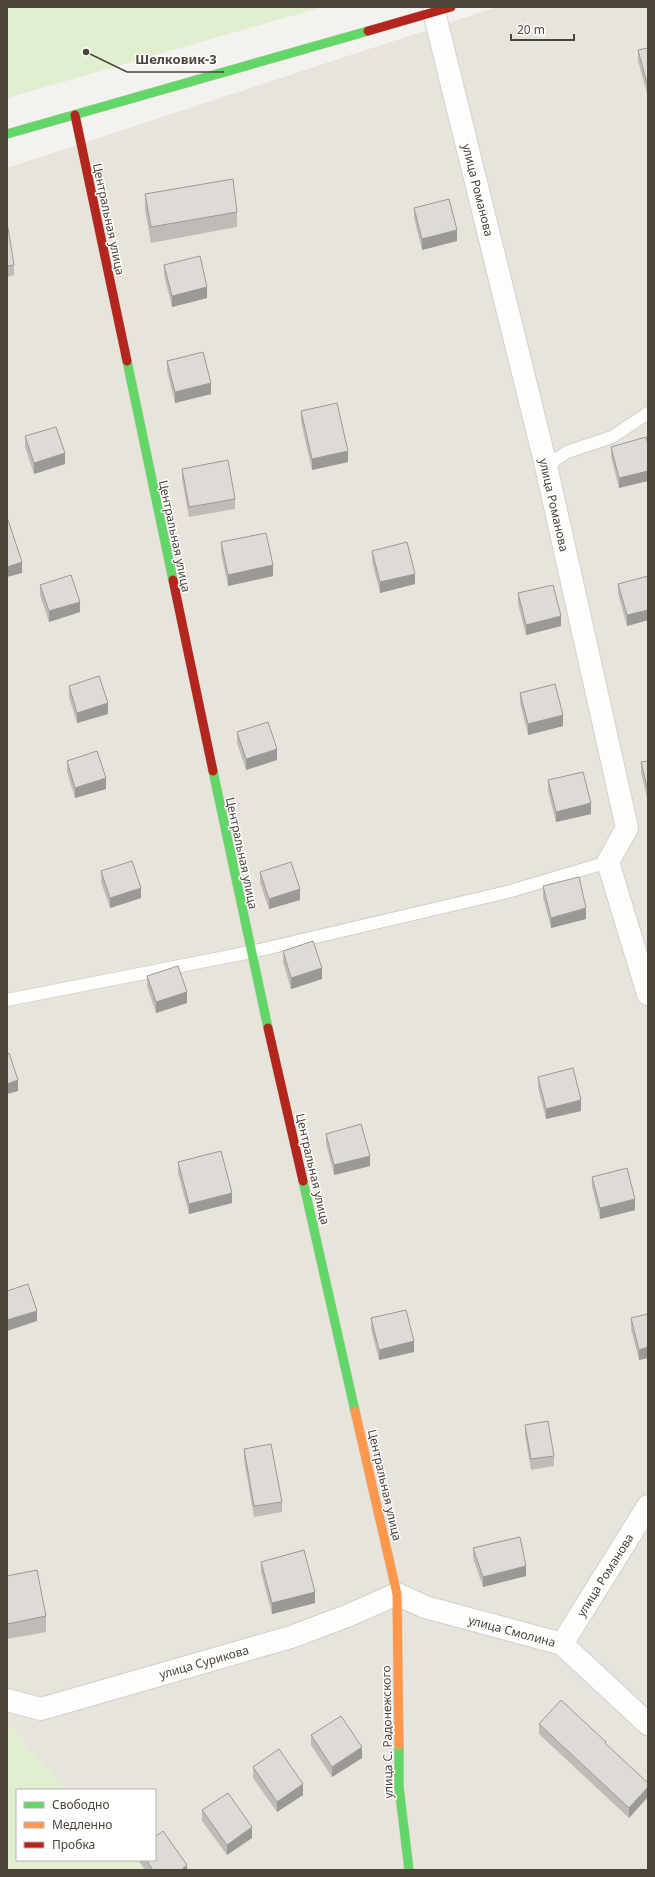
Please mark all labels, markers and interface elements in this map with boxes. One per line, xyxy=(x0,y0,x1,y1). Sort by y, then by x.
scale bar xyxy=(511,16,574,42)
text: 20 m xyxy=(517,21,545,38)
callout: Шелковик-3 xyxy=(127,47,224,72)
text: Шелковик-3 xyxy=(135,50,217,68)
street label: улица Романова xyxy=(458,142,498,238)
street label: Центральная улица xyxy=(89,161,129,277)
street label: улица Романова xyxy=(535,457,573,553)
street label: Центральная улица xyxy=(155,478,195,594)
street label: Центральная улица xyxy=(222,795,262,911)
street label: Центральная улица xyxy=(292,1111,334,1227)
street label: Центральная улица xyxy=(364,1427,406,1543)
street label: улица Романова xyxy=(573,1530,637,1620)
street label: улица Смолина xyxy=(466,1611,558,1651)
street label: улица Сурикова xyxy=(157,1641,251,1683)
street label: улица С. Радонежского xyxy=(377,1665,397,1799)
legend xyxy=(16,1789,156,1861)
text: Свободно xyxy=(52,1796,110,1813)
text: Медленно xyxy=(52,1816,112,1833)
text: Пробка xyxy=(52,1836,95,1853)

